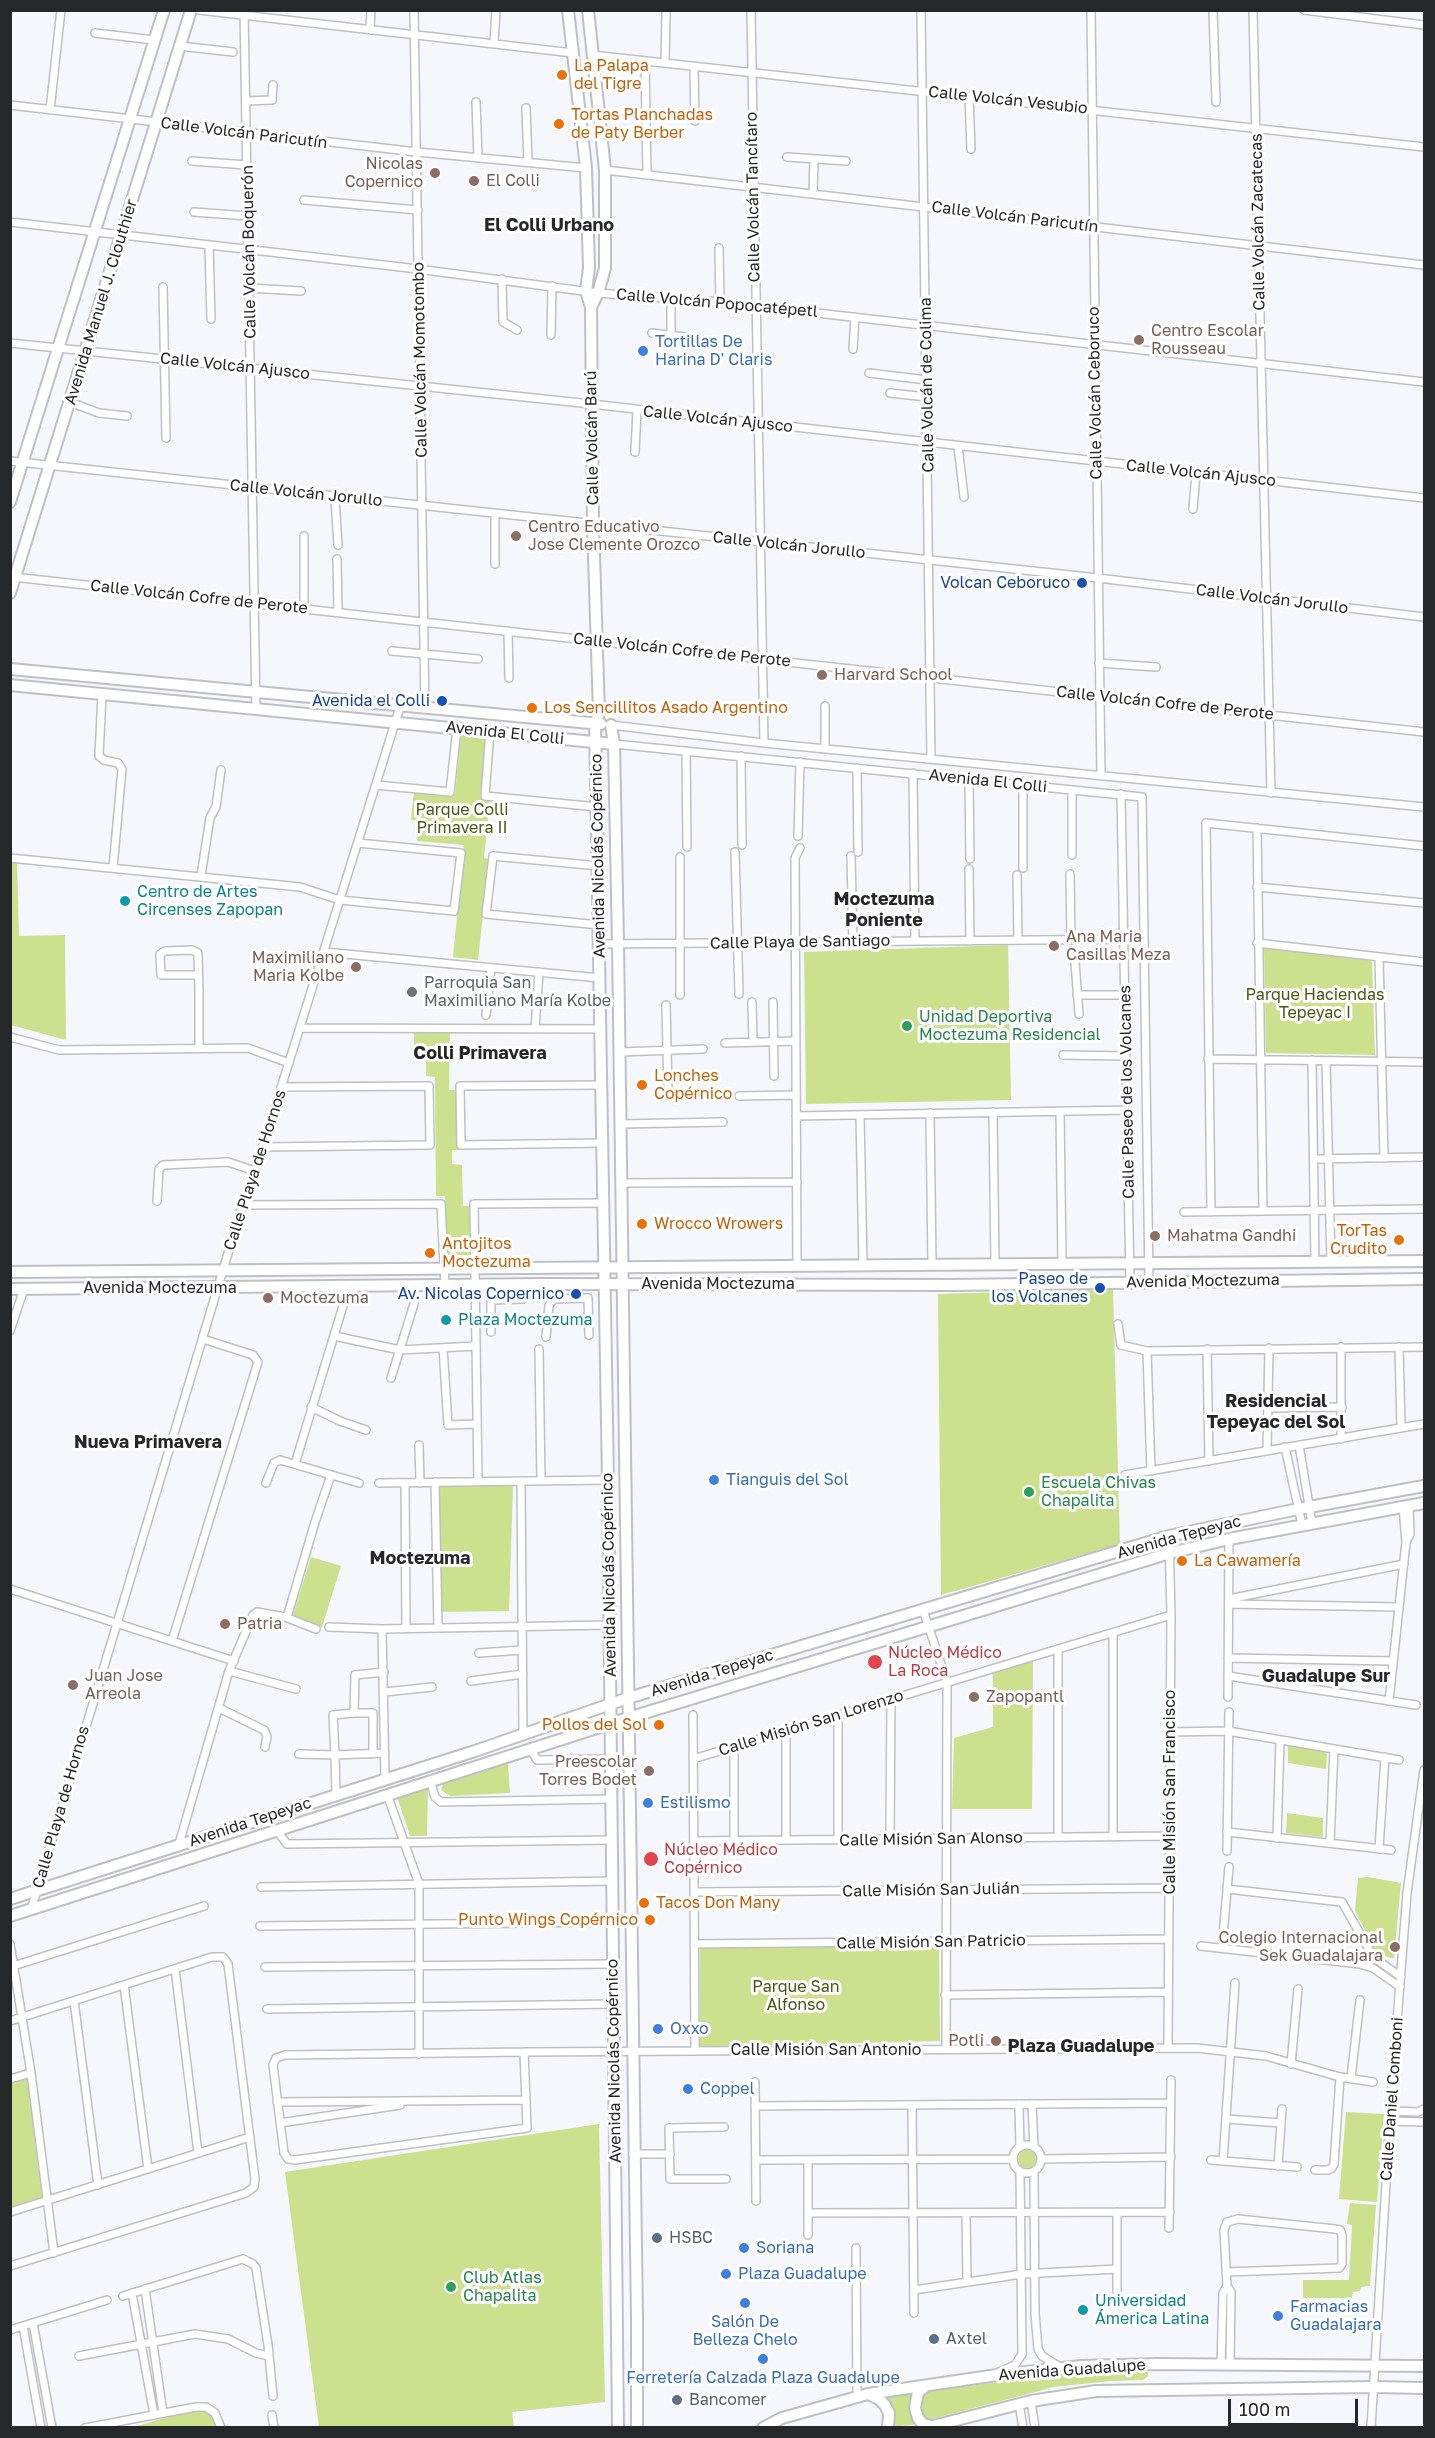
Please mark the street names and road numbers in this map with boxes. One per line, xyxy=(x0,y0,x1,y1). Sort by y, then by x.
street label: Calle Volcán Vesubio xyxy=(927,82,1089,118)
street label: Calle Volcán Tancítaro xyxy=(742,112,764,282)
street label: Calle Volcán Paricutín xyxy=(159,113,329,153)
street label: Calle Volcán Zacatecas xyxy=(1247,133,1269,311)
street label: Calle Volcán Boquerón xyxy=(238,165,260,339)
street label: Avenida Manuel J. Clouthier xyxy=(61,197,141,407)
street label: Calle Volcán Paricutín xyxy=(930,197,1100,237)
street label: Calle Volcán Momotombo xyxy=(409,262,431,458)
street label: Calle Volcán Popocatépetl xyxy=(615,285,819,321)
street label: Calle Volcán de Colima xyxy=(916,297,938,473)
street label: Calle Volcán Ceboruco xyxy=(1084,306,1106,480)
street label: Calle Volcán Ajusco xyxy=(159,349,311,383)
street label: Calle Volcán Barú xyxy=(581,370,603,506)
street label: Calle Volcán Ajusco xyxy=(642,402,794,436)
street label: Calle Volcán Ajusco xyxy=(1125,456,1277,490)
street label: Calle Volcán Jorullo xyxy=(229,475,383,511)
street label: Calle Volcán Jorullo xyxy=(712,527,866,563)
street label: Calle Volcán Cofre de Perote xyxy=(89,576,309,618)
street label: Calle Volcán Jorullo xyxy=(1195,580,1349,618)
street label: Calle Volcán Cofre de Perote xyxy=(572,629,792,671)
street label: Calle Volcán Cofre de Perote xyxy=(1055,682,1275,724)
street label: Avenida El Colli xyxy=(445,717,565,749)
street label: Avenida Nicolás Copérnico xyxy=(587,754,609,958)
street label: Avenida El Colli xyxy=(928,765,1048,797)
street label: Calle Playa de Santiago xyxy=(710,931,890,953)
street label: Calle Paseo de los Volcanes xyxy=(1116,985,1138,1199)
street label: Calle Playa de Hornos xyxy=(220,1087,290,1253)
street label: Avenida Moctezuma xyxy=(1126,1270,1280,1292)
street label: Avenida Moctezuma xyxy=(641,1274,795,1294)
street label: Avenida Moctezuma xyxy=(83,1278,237,1298)
street label: Avenida Nicolás Copérnico xyxy=(598,1473,620,1677)
street label: Avenida Tepeyac xyxy=(1115,1511,1243,1563)
street label: Avenida Tepeyac xyxy=(648,1645,776,1701)
street label: Calle Misión San Lorenzo xyxy=(716,1686,906,1760)
street label: Calle Misión San Francisco xyxy=(1160,1690,1180,1894)
street label: Calle Playa de Hornos xyxy=(29,1724,93,1890)
street label: Avenida Tepeyac xyxy=(186,1793,314,1851)
street label: Calle Misión San Alonso xyxy=(839,1828,1023,1850)
street label: Calle Misión San Julián xyxy=(842,1879,1020,1901)
street label: Calle Misión San Patricio xyxy=(836,1931,1026,1953)
street label: Avenida Nicolás Copérnico xyxy=(603,1959,625,2163)
street label: Calle Daniel Comboni xyxy=(1377,2016,1407,2182)
street label: Calle Misión San Antonio xyxy=(731,2040,921,2060)
street label: Avenida Guadalupe xyxy=(998,2355,1146,2385)

